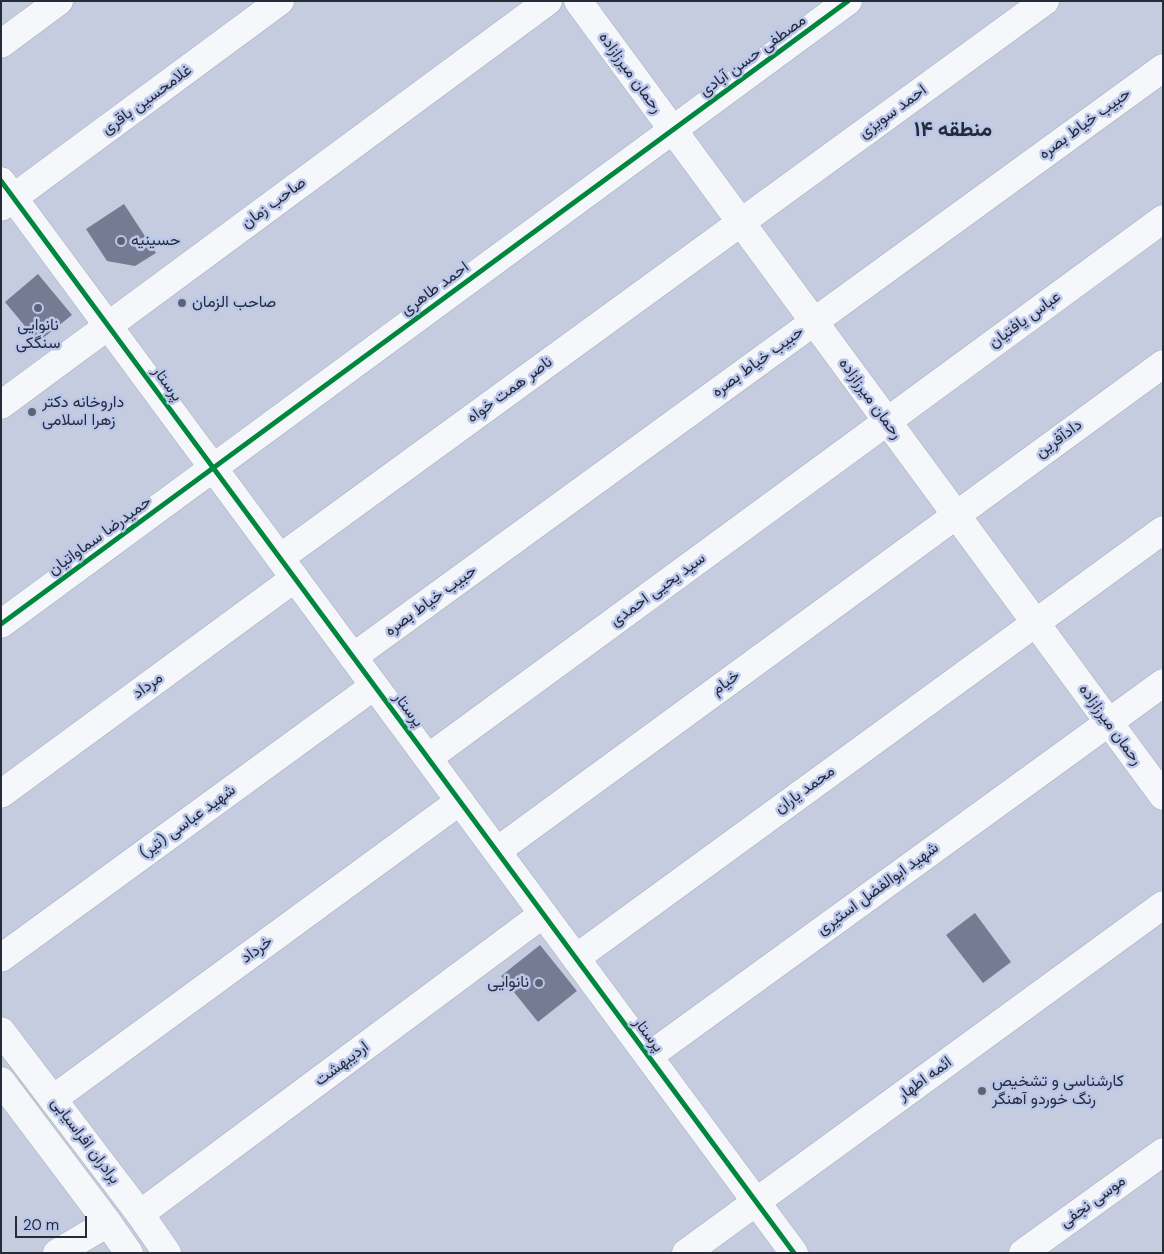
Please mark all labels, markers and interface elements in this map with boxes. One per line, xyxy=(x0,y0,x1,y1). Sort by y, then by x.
street label: مصطفی حسن آبادی xyxy=(696,11,810,101)
street label: رحمان میرزازاده xyxy=(594,29,666,117)
street label: غلامحسین باقری xyxy=(98,61,196,139)
street label: احمد سویزی xyxy=(855,81,931,143)
street label: حبیب خیاط بصره xyxy=(1035,84,1135,164)
district label: منطقه ۱۴ xyxy=(914,117,992,143)
street label: صاحب زمان xyxy=(238,173,310,233)
place label: حسینیه xyxy=(131,231,181,251)
marker: حسینیه xyxy=(115,235,127,247)
street label: احمد طاهری xyxy=(397,258,473,320)
street label: عباس یافتیان xyxy=(985,287,1065,353)
place label: صاحب الزمان xyxy=(192,293,276,313)
marker: صاحب الزمان xyxy=(176,297,188,309)
marker: نانوایی سنگکی xyxy=(32,302,44,314)
place label: نانوایی سنگکی xyxy=(16,316,60,354)
street label: حبیب خیاط بصره xyxy=(708,322,808,402)
street label: ناصر همت خواه xyxy=(464,353,556,427)
street label: رحمان میرزازاده xyxy=(834,355,906,443)
street label: پرستار xyxy=(148,363,186,405)
place label: داروخانه دکتر زهرا اسلامی xyxy=(42,393,124,431)
marker: داروخانه دکتر زهرا اسلامی xyxy=(26,406,38,418)
street label: دادآفرین xyxy=(1032,416,1086,462)
street label: حمیدرضا سماواتیان xyxy=(45,492,155,580)
street label: سید یحیی احمدی xyxy=(607,549,709,631)
street label: حبیب خیاط بصره xyxy=(381,561,481,641)
street label: خیام xyxy=(708,666,744,700)
street label: مرداد xyxy=(129,669,167,703)
street label: رحمان میرزازاده xyxy=(1074,681,1146,769)
street label: پرستار xyxy=(389,689,427,731)
street label: محمد یاران xyxy=(771,762,839,818)
street label: شهید عباسی (تیر) xyxy=(136,781,240,863)
street label: شهید ابوالفضل استیری xyxy=(813,838,943,940)
street label: خرداد xyxy=(237,932,277,968)
place label: نانوایی xyxy=(487,973,529,993)
marker: نانوایی xyxy=(533,977,545,989)
street label: پرستار xyxy=(629,1014,667,1056)
street label: اردیبهشت xyxy=(311,1038,373,1090)
street label: ائمه اطهار xyxy=(894,1053,956,1105)
place label: کارشناسی و تشخیص رنگ خوردو آهنگر xyxy=(992,1072,1124,1110)
marker: کارشناسی و تشخیص رنگ خوردو آهنگر xyxy=(976,1085,988,1097)
street label: برادران افراسیابی xyxy=(46,1094,124,1188)
street label: موسی نجفی xyxy=(1056,1172,1130,1232)
scale bar xyxy=(18,1206,90,1238)
text: 20 m xyxy=(23,1215,59,1235)

